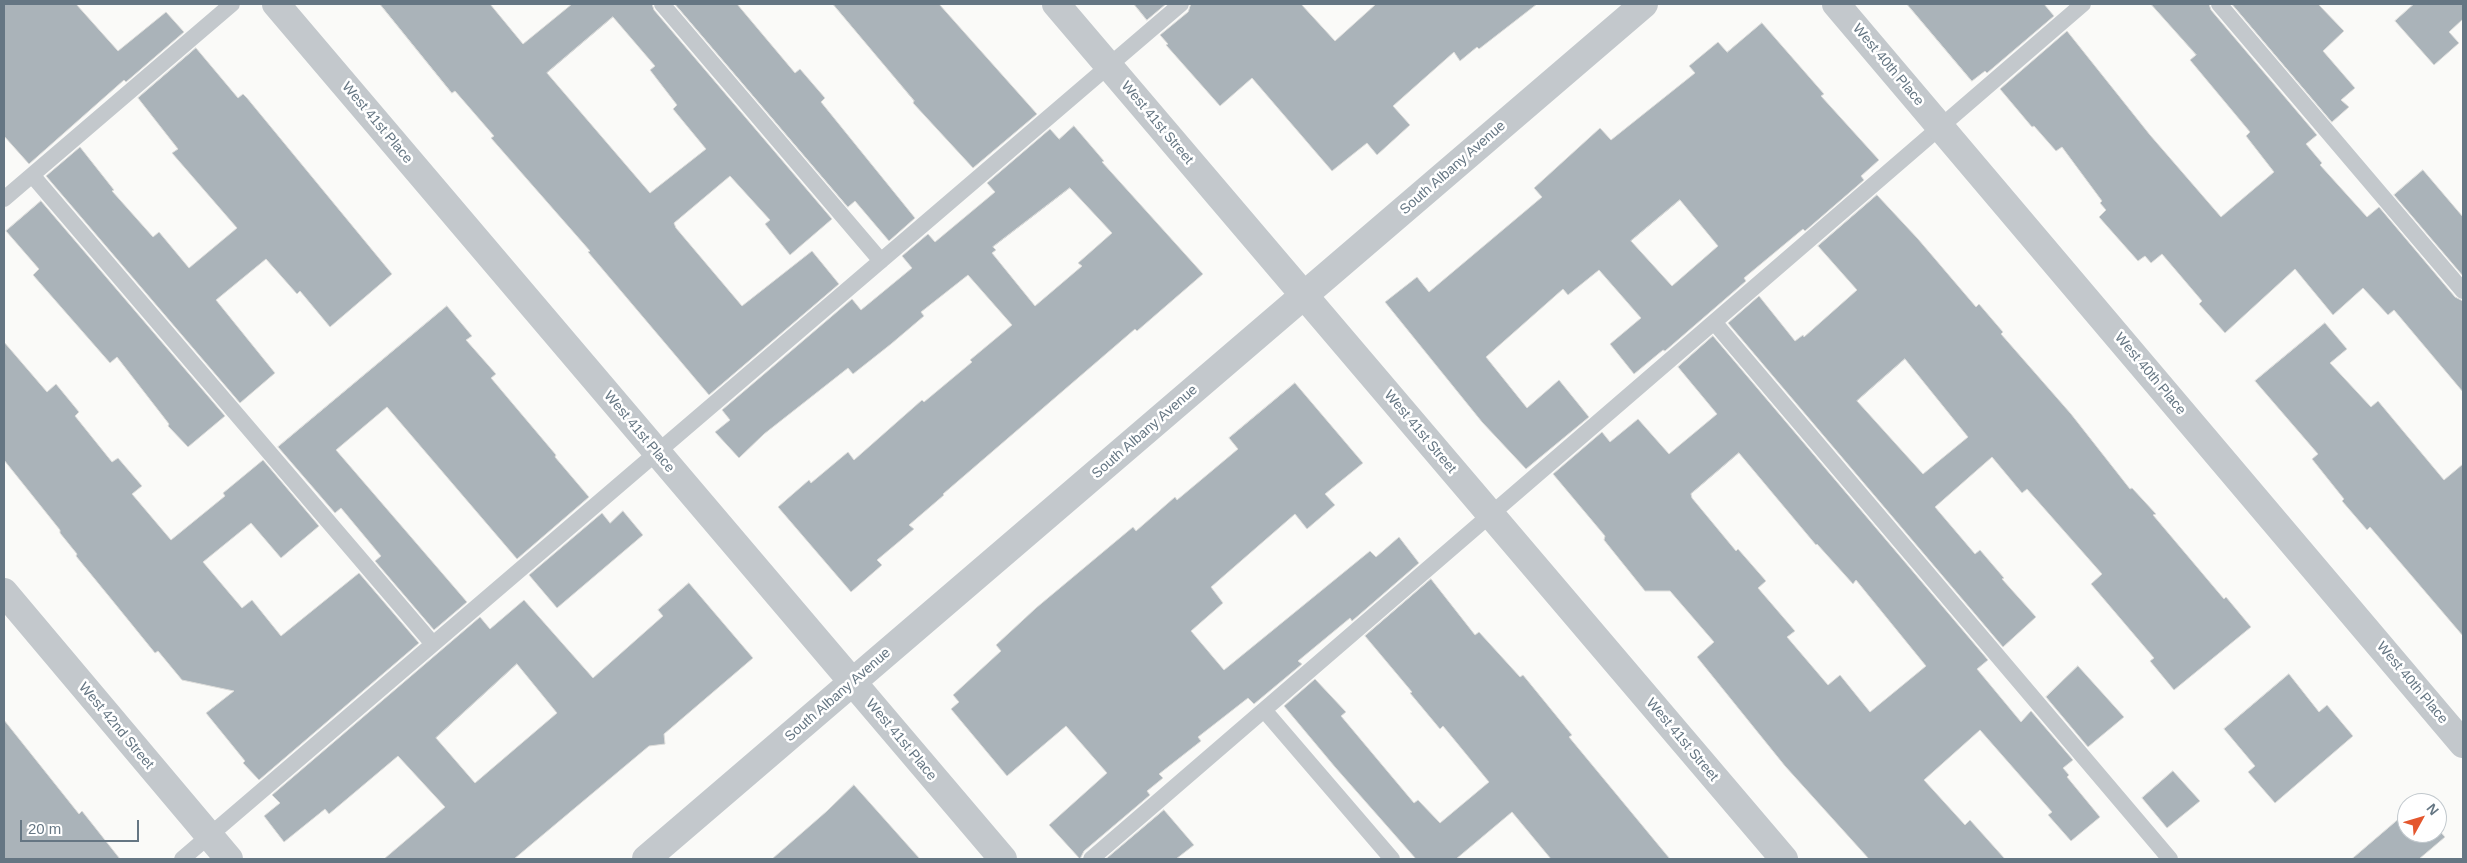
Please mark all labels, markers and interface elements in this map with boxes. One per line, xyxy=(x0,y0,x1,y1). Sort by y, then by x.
street label: West 40th Place xyxy=(1849,21,1927,109)
street label: West 41st Street xyxy=(1117,78,1197,168)
street label: West 41st Place xyxy=(338,79,416,167)
street label: South Albany Avenue xyxy=(1397,118,1509,218)
street label: West 40th Place xyxy=(2111,330,2189,418)
street label: South Albany Avenue xyxy=(1089,382,1201,482)
street label: West 41st Street xyxy=(1380,387,1460,477)
street label: West 41st Place xyxy=(600,388,678,476)
street label: West 40th Place xyxy=(2373,639,2451,727)
street label: South Albany Avenue xyxy=(782,645,894,745)
street label: West 42nd Street xyxy=(75,679,157,773)
street label: West 41st Street xyxy=(1642,695,1722,785)
street label: West 41st Place xyxy=(862,696,940,784)
north arrow xyxy=(2397,793,2447,843)
text: N xyxy=(2423,800,2442,818)
scale bar xyxy=(22,810,141,842)
text: 20 m xyxy=(28,820,61,837)

